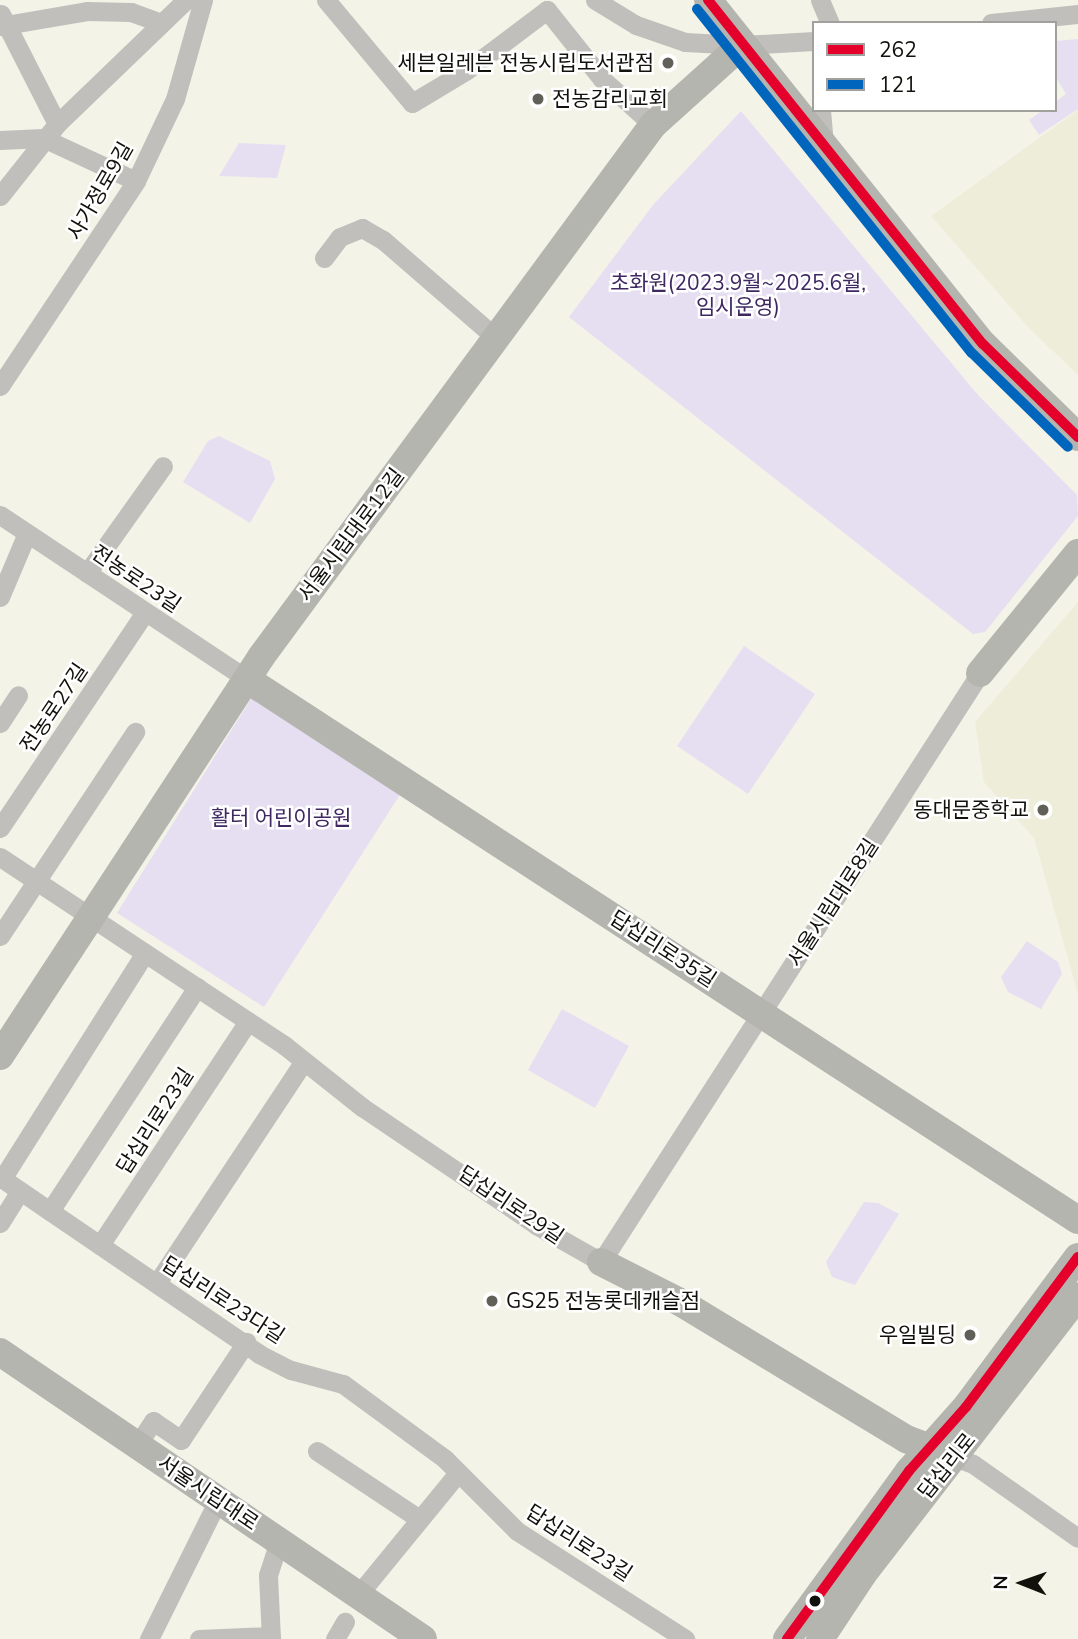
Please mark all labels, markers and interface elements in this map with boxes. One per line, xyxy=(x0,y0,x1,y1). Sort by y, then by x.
legend xyxy=(812,21,1057,112)
text: 262 xyxy=(879,36,917,64)
place label: 세븐일레븐 전농시립도서관점 xyxy=(397,50,654,76)
marker: 세븐일레븐 전농시립도서관점 xyxy=(660,55,676,71)
text: 121 xyxy=(879,71,917,99)
place label: 전농감리교회 xyxy=(552,86,668,112)
marker: 전농감리교회 xyxy=(530,91,546,107)
street label: 사가정로9길 xyxy=(62,137,138,245)
park label: 초화원(2023.9월~2025.6월, 임시운영) xyxy=(610,270,866,320)
street label: 서울시립대로12길 xyxy=(293,463,409,607)
street label: 전농로23길 xyxy=(86,540,186,618)
street label: 전농로27길 xyxy=(15,658,93,758)
place label: 동대문중학교 xyxy=(913,797,1029,823)
marker: 동대문중학교 xyxy=(1035,802,1051,818)
park label: 활터 어린이공원 xyxy=(211,805,351,831)
street label: 서울시립대로8길 xyxy=(782,834,884,972)
street label: 답십리로35길 xyxy=(605,905,721,993)
street label: 답십리로23길 xyxy=(111,1063,199,1179)
street label: 답십리로29길 xyxy=(453,1160,569,1250)
street label: 답십리로23다길 xyxy=(157,1251,289,1349)
place label: GS25 전농롯데캐슬점 xyxy=(506,1288,700,1314)
marker: GS25 전농롯데캐슬점 xyxy=(484,1293,500,1309)
place label: 우일빌딩 xyxy=(879,1322,956,1348)
marker: 우일빌딩 xyxy=(962,1327,978,1343)
street label: 답십리로 xyxy=(913,1428,981,1504)
street label: 서울시립대로 xyxy=(153,1450,263,1536)
street label: 답십리로23길 xyxy=(521,1499,637,1587)
north arrow xyxy=(987,1548,1057,1618)
text: N xyxy=(988,1575,1014,1590)
unlabelled marker xyxy=(808,1594,822,1608)

